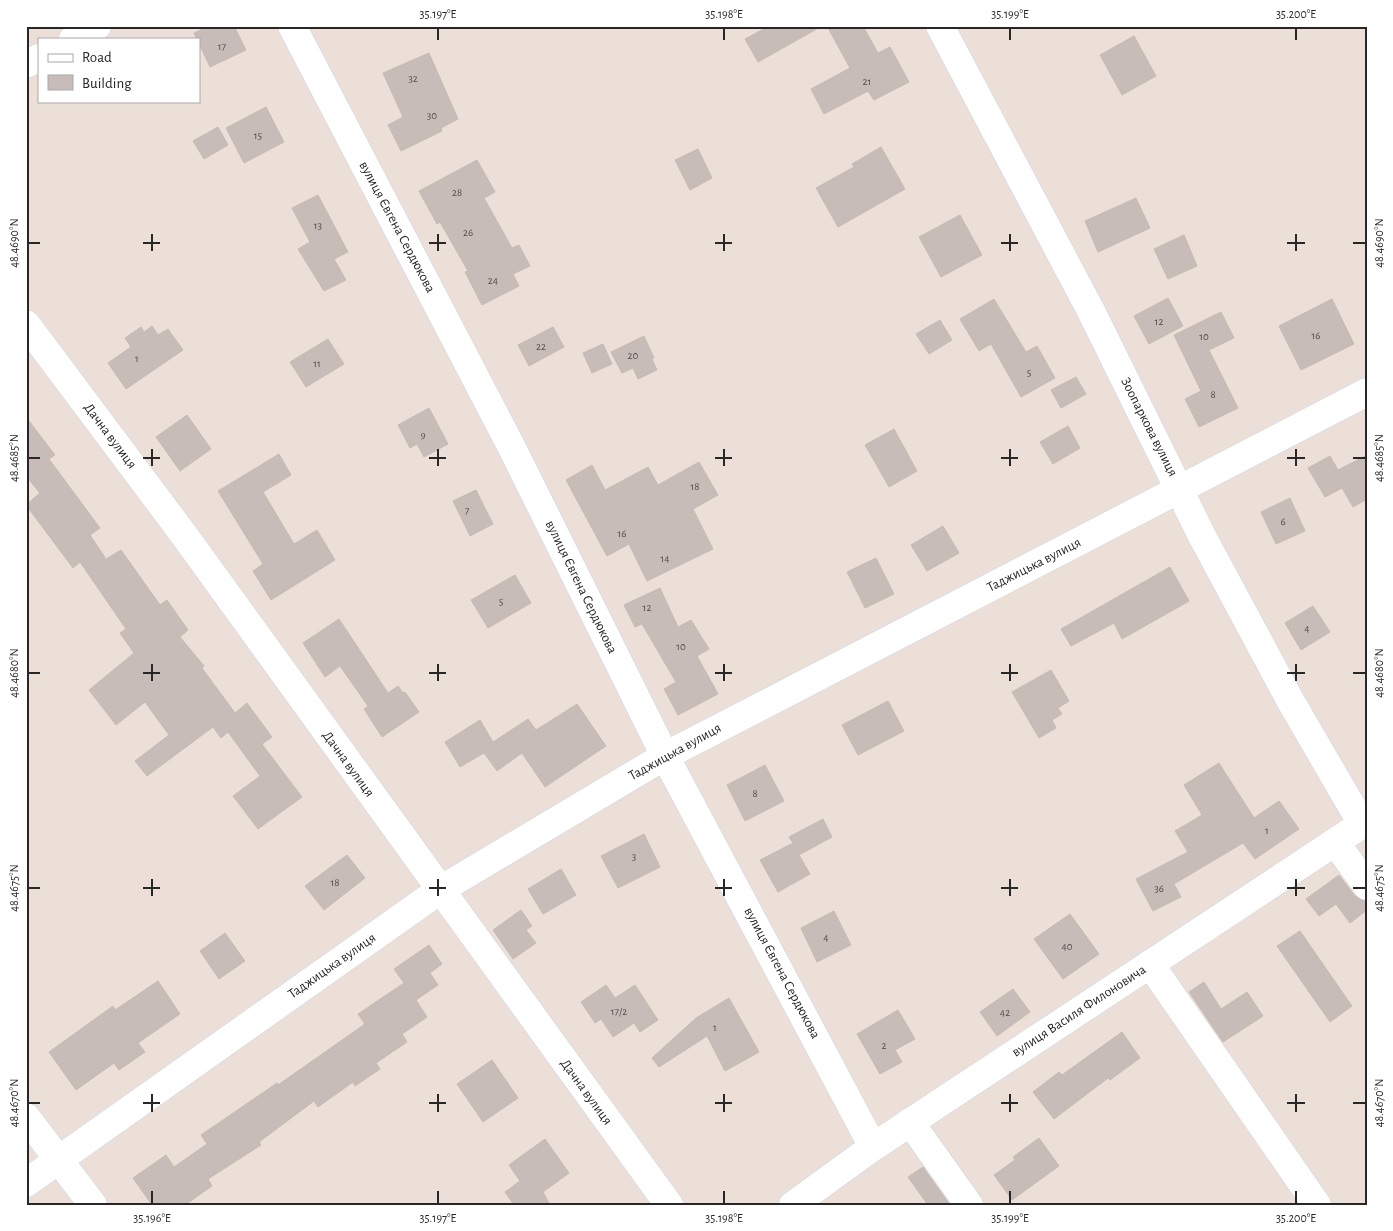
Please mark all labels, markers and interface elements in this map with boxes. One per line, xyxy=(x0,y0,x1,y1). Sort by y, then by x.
text: 35.197°E xyxy=(420,8,457,20)
text: 35.198°E xyxy=(705,8,743,20)
text: 35.199°E xyxy=(991,8,1029,20)
text: 35.200°E xyxy=(1276,8,1316,20)
legend xyxy=(38,38,200,102)
house number: 17 xyxy=(218,41,227,52)
text: Road xyxy=(82,50,112,65)
house number: 32 xyxy=(408,73,418,84)
text: Building xyxy=(82,76,132,91)
house number: 21 xyxy=(863,76,871,87)
house number: 30 xyxy=(427,110,437,121)
house number: 15 xyxy=(254,130,263,141)
street label: вулиця Євгена Сердюкова xyxy=(356,159,438,295)
house number: 28 xyxy=(452,187,462,198)
text: 48.4690°N xyxy=(8,218,20,268)
text: 48.4690°N xyxy=(1373,218,1385,268)
house number: 13 xyxy=(314,220,323,231)
house number: 26 xyxy=(463,227,473,238)
house number: 24 xyxy=(488,275,498,286)
house number: 12 xyxy=(1155,316,1163,327)
house number: 16 xyxy=(1312,330,1320,341)
house number: 10 xyxy=(1199,331,1209,342)
house number: 22 xyxy=(536,341,546,352)
house number: 20 xyxy=(628,350,639,361)
house number: 1 xyxy=(135,353,139,364)
house number: 11 xyxy=(313,358,321,369)
house number: 5 xyxy=(1027,367,1032,378)
street label: Зоопаркова вулиця xyxy=(1118,375,1180,479)
house number: 8 xyxy=(1210,389,1216,400)
street label: Дачна вулиця xyxy=(81,401,139,471)
house number: 9 xyxy=(420,429,426,440)
text: 48.4685°N xyxy=(8,434,20,482)
text: 48.4685°N xyxy=(1373,434,1385,482)
house number: 18 xyxy=(691,481,700,492)
house number: 7 xyxy=(465,505,470,516)
house number: 6 xyxy=(1280,516,1286,527)
street label: вулиця Євгена Сердюкова xyxy=(543,518,620,656)
house number: 16 xyxy=(618,528,626,539)
street label: Таджицька вулиця xyxy=(985,535,1083,595)
house number: 14 xyxy=(660,553,670,564)
house number: 5 xyxy=(499,596,504,607)
house number: 12 xyxy=(643,602,651,613)
house number: 4 xyxy=(1304,623,1310,634)
house number: 10 xyxy=(676,641,686,652)
text: 48.4680°N xyxy=(8,648,20,698)
text: 48.4680°N xyxy=(1373,648,1385,698)
street label: Таджицька вулиця xyxy=(626,721,724,783)
street label: Дачна вулиця xyxy=(319,728,377,800)
house number: 8 xyxy=(752,788,758,799)
house number: 1 xyxy=(1265,825,1269,836)
house number: 3 xyxy=(632,851,637,862)
text: 48.4675°N xyxy=(8,864,20,912)
text: 48.4675°N xyxy=(1373,864,1385,912)
house number: 18 xyxy=(331,877,340,888)
house number: 36 xyxy=(1154,883,1164,894)
street label: вулиця Євгена Сердюкова xyxy=(741,905,823,1041)
street label: Таджицька вулиця xyxy=(286,931,378,1001)
house number: 4 xyxy=(823,932,829,943)
house number: 40 xyxy=(1061,941,1073,952)
street label: вулиця Василя Филоновича xyxy=(1010,962,1149,1059)
house number: 17/2 xyxy=(611,1006,627,1017)
house number: 42 xyxy=(1000,1007,1010,1018)
house number: 1 xyxy=(713,1022,717,1033)
house number: 2 xyxy=(881,1040,887,1051)
street label: Дачна вулиця xyxy=(557,1056,615,1128)
text: 48.4670°N xyxy=(8,1079,20,1127)
text: 48.4670°N xyxy=(1373,1079,1385,1127)
text: 35.196°E xyxy=(133,1212,171,1224)
text: 35.197°E xyxy=(420,1212,457,1224)
text: 35.198°E xyxy=(705,1212,743,1224)
text: 35.199°E xyxy=(991,1212,1029,1224)
text: 35.200°E xyxy=(1276,1212,1316,1224)

